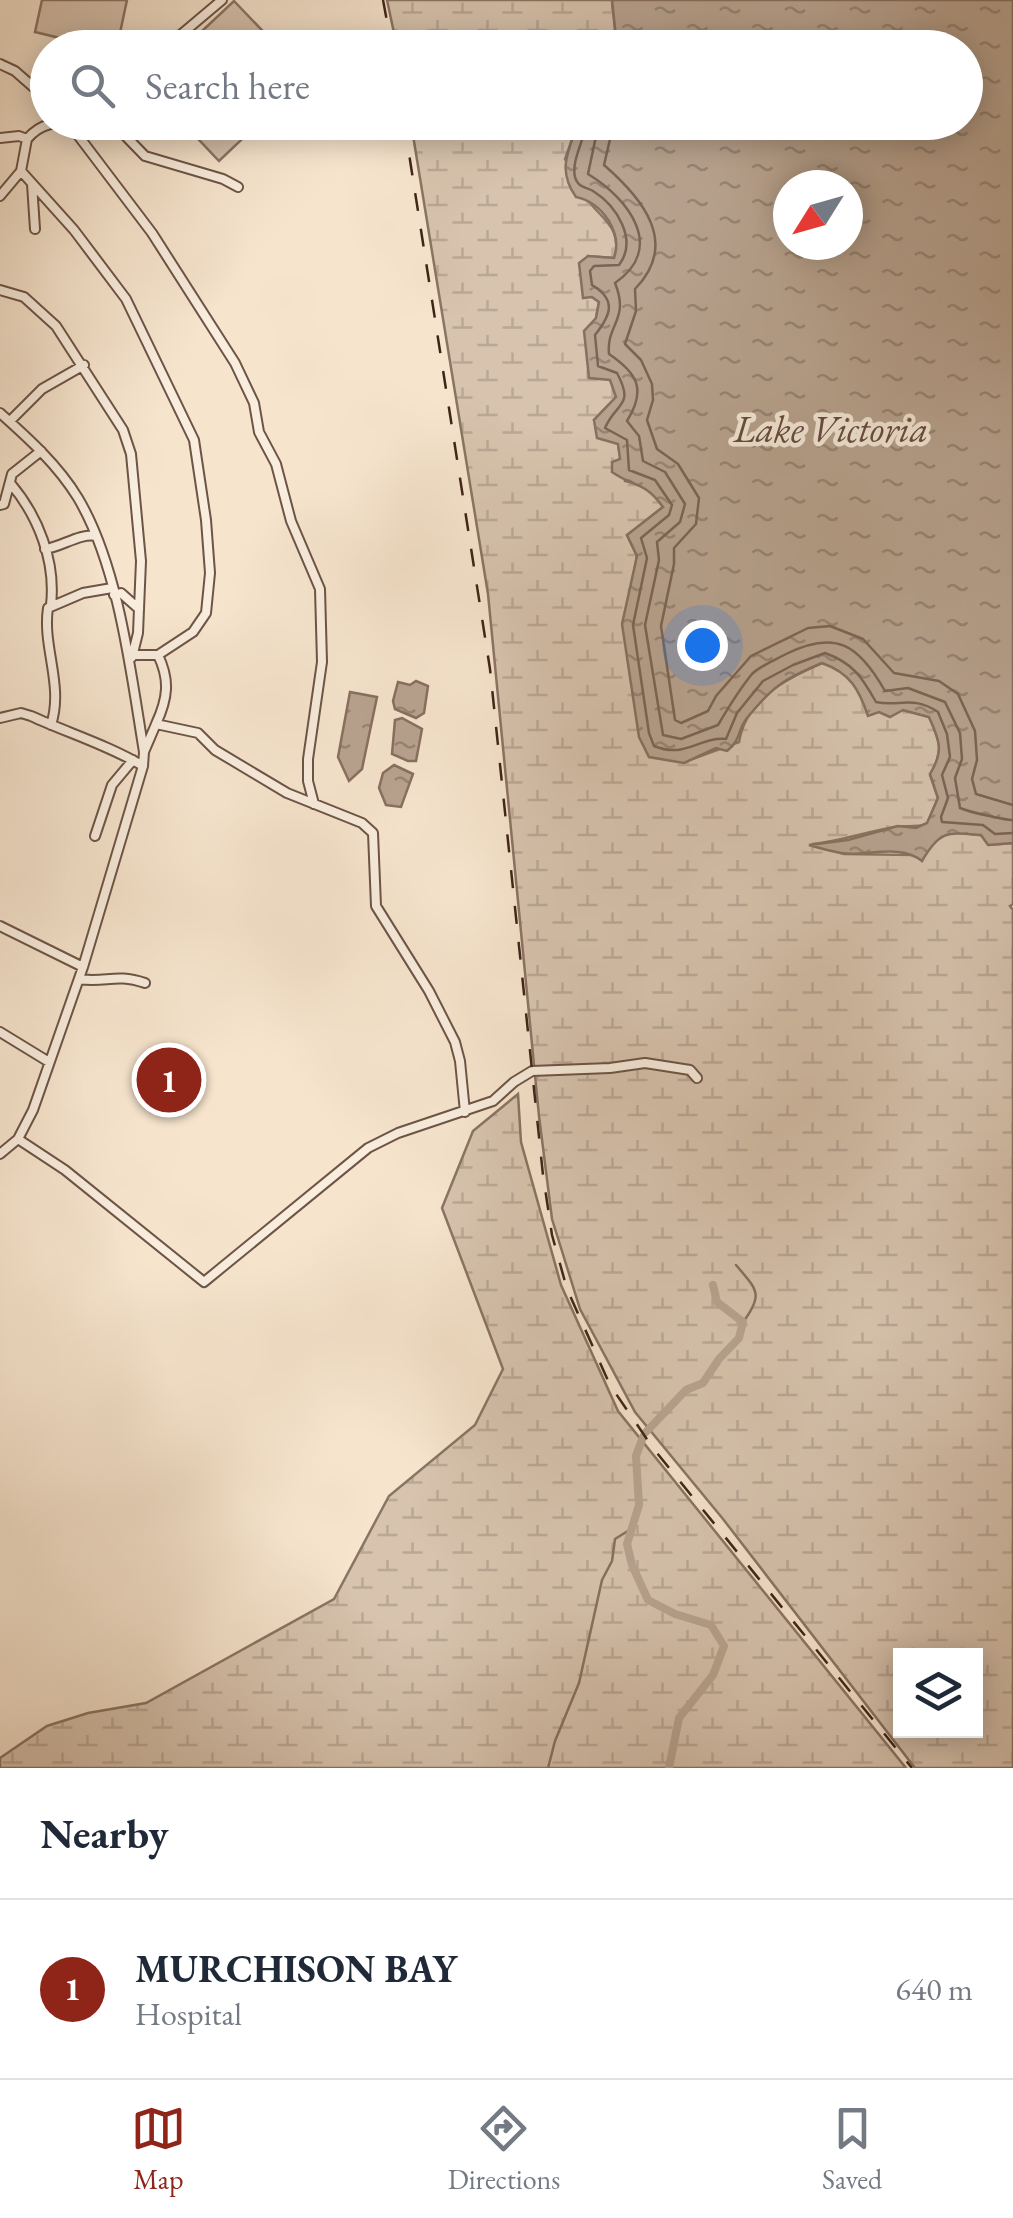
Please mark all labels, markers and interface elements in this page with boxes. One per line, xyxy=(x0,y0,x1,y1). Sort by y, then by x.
search box xyxy=(30,30,983,140)
icon: search xyxy=(65,58,120,113)
text: Search here xyxy=(145,61,310,110)
north arrow xyxy=(773,170,863,260)
water label: Lake Victoria xyxy=(733,404,928,453)
your location xyxy=(677,620,728,671)
pin: 1 xyxy=(136,1042,202,1118)
map controls xyxy=(893,1648,983,1738)
button: layers xyxy=(893,1648,983,1738)
text: Nearby xyxy=(40,1806,169,1861)
text: MURCHISON BAY xyxy=(135,1944,457,1993)
text: 1 xyxy=(64,1968,81,2010)
text: 640 m xyxy=(896,1968,973,2010)
text: Hospital xyxy=(135,1993,242,2035)
tab: Map xyxy=(131,2101,186,2197)
tab: Directions xyxy=(448,2101,560,2197)
tab: Saved xyxy=(822,2101,882,2197)

